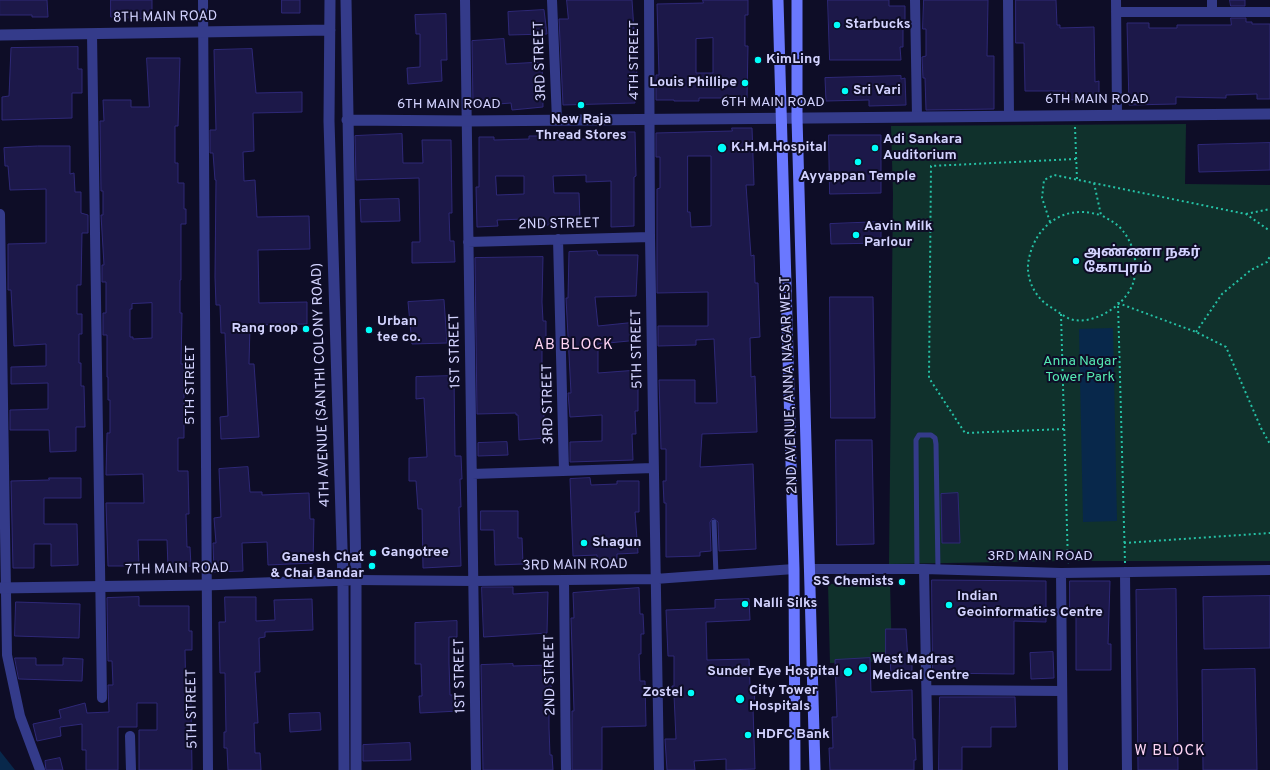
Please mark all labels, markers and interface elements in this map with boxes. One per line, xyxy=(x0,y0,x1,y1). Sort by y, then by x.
street label: 8TH MAIN ROAD xyxy=(113,9,217,27)
place label: Starbucks xyxy=(845,17,911,33)
street label: 3RD STREET xyxy=(531,20,551,102)
street label: 4TH STREET xyxy=(627,20,643,100)
marker: Starbucks xyxy=(832,20,842,30)
place label: KimLing xyxy=(766,52,820,68)
marker: KimLing xyxy=(753,55,763,65)
place label: Louis Phillipe xyxy=(649,75,737,91)
marker: Louis Phillipe xyxy=(740,78,750,88)
place label: Sri Vari xyxy=(853,83,901,99)
marker: Sri Vari xyxy=(840,86,850,96)
street label: 6TH MAIN ROAD xyxy=(1045,92,1149,108)
street label: 6TH MAIN ROAD xyxy=(721,95,825,111)
street label: 6TH MAIN ROAD xyxy=(397,97,501,113)
marker: New Raja Thread Stores xyxy=(576,100,586,110)
place label: New Raja Thread Stores xyxy=(535,112,627,144)
place label: Adi Sankara Auditorium xyxy=(883,132,962,164)
place label: K.H.M.Hospital xyxy=(731,140,827,156)
marker: K.H.M.Hospital xyxy=(716,142,728,154)
marker: Adi Sankara Auditorium xyxy=(870,143,880,153)
marker: Ayyappan Temple xyxy=(853,157,863,167)
place label: Ayyappan Temple xyxy=(800,169,916,185)
street label: 2ND STREET xyxy=(518,216,600,234)
place label: Aavin Milk Parlour xyxy=(864,219,932,252)
marker: Aavin Milk Parlour xyxy=(851,230,861,240)
place label: அண்ணா நகர் கோபுரம் xyxy=(1084,245,1200,278)
marker: அண்ணா நகர் கோபுரம் xyxy=(1071,256,1081,266)
street label: 4TH AVENUE (SANTHI COLONY ROAD) xyxy=(309,263,335,507)
street label: 2ND AVENUE, ANNA NAGAR WEST xyxy=(778,276,802,494)
street label: 5TH STREET xyxy=(629,309,647,389)
street label: 1ST STREET xyxy=(447,313,465,389)
place label: Urban tee co. xyxy=(377,314,421,346)
place label: Rang roop xyxy=(232,321,298,337)
marker: Rang roop xyxy=(301,324,311,334)
marker: Urban tee co. xyxy=(364,325,374,335)
district label: AB BLOCK xyxy=(534,337,614,355)
street label: 5TH STREET xyxy=(183,345,199,425)
park label: Anna Nagar Tower Park xyxy=(1043,354,1117,386)
street label: 3RD STREET xyxy=(540,363,558,445)
place label: Shagun xyxy=(592,535,641,551)
marker: Shagun xyxy=(579,538,589,548)
place label: Gangotree xyxy=(381,545,449,561)
marker: Gangotree xyxy=(368,548,378,558)
street label: 3RD MAIN ROAD xyxy=(987,549,1093,565)
place label: Ganesh Chat & Chai Bandar xyxy=(270,550,364,582)
street label: 3RD MAIN ROAD xyxy=(522,557,628,575)
street label: 7TH MAIN ROAD xyxy=(125,561,229,579)
marker: Ganesh Chat & Chai Bandar xyxy=(367,561,377,571)
place label: SS Chemists xyxy=(813,574,894,590)
marker: SS Chemists xyxy=(897,577,907,587)
place label: Indian Geoinformatics Centre xyxy=(957,589,1103,622)
place label: Nalli Silks xyxy=(753,596,817,612)
marker: Nalli Silks xyxy=(740,599,750,609)
marker: Indian Geoinformatics Centre xyxy=(944,600,954,610)
street label: 2ND STREET xyxy=(542,634,560,716)
street label: 1ST STREET xyxy=(452,638,470,714)
place label: West Madras Medical Centre xyxy=(872,652,969,684)
marker: West Madras Medical Centre xyxy=(857,662,869,674)
place label: Sunder Eye Hospital xyxy=(707,664,839,680)
marker: Sunder Eye Hospital xyxy=(842,666,854,678)
street label: 5TH STREET xyxy=(184,669,202,749)
place label: City Tower Hospitals xyxy=(749,683,818,716)
place label: Zostel xyxy=(643,685,683,701)
marker: Zostel xyxy=(686,688,696,698)
marker: City Tower Hospitals xyxy=(734,693,746,705)
place label: HDFC Bank xyxy=(756,727,830,743)
marker: HDFC Bank xyxy=(743,730,753,740)
district label: W BLOCK xyxy=(1134,743,1206,761)

